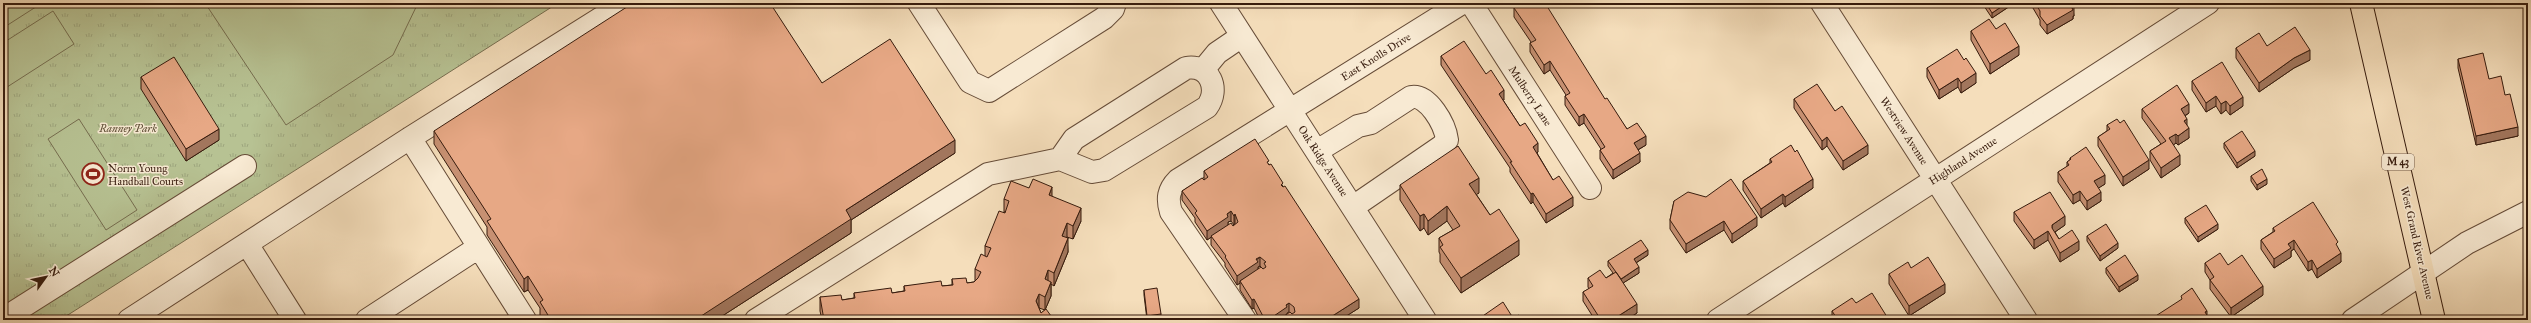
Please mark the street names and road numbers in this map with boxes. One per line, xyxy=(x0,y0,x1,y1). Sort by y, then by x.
street label: East Knolls Drive xyxy=(1339,30,1414,84)
street label: Mulberry Lane xyxy=(1506,63,1554,129)
street label: Westview Avenue xyxy=(1877,95,1931,168)
street label: Oak Ridge Avenue xyxy=(1295,123,1351,199)
street label: Highland Avenue xyxy=(1927,134,2000,188)
road number: M 43 xyxy=(2382,154,2414,170)
street label: West Grand River Avenue xyxy=(2398,185,2436,301)

